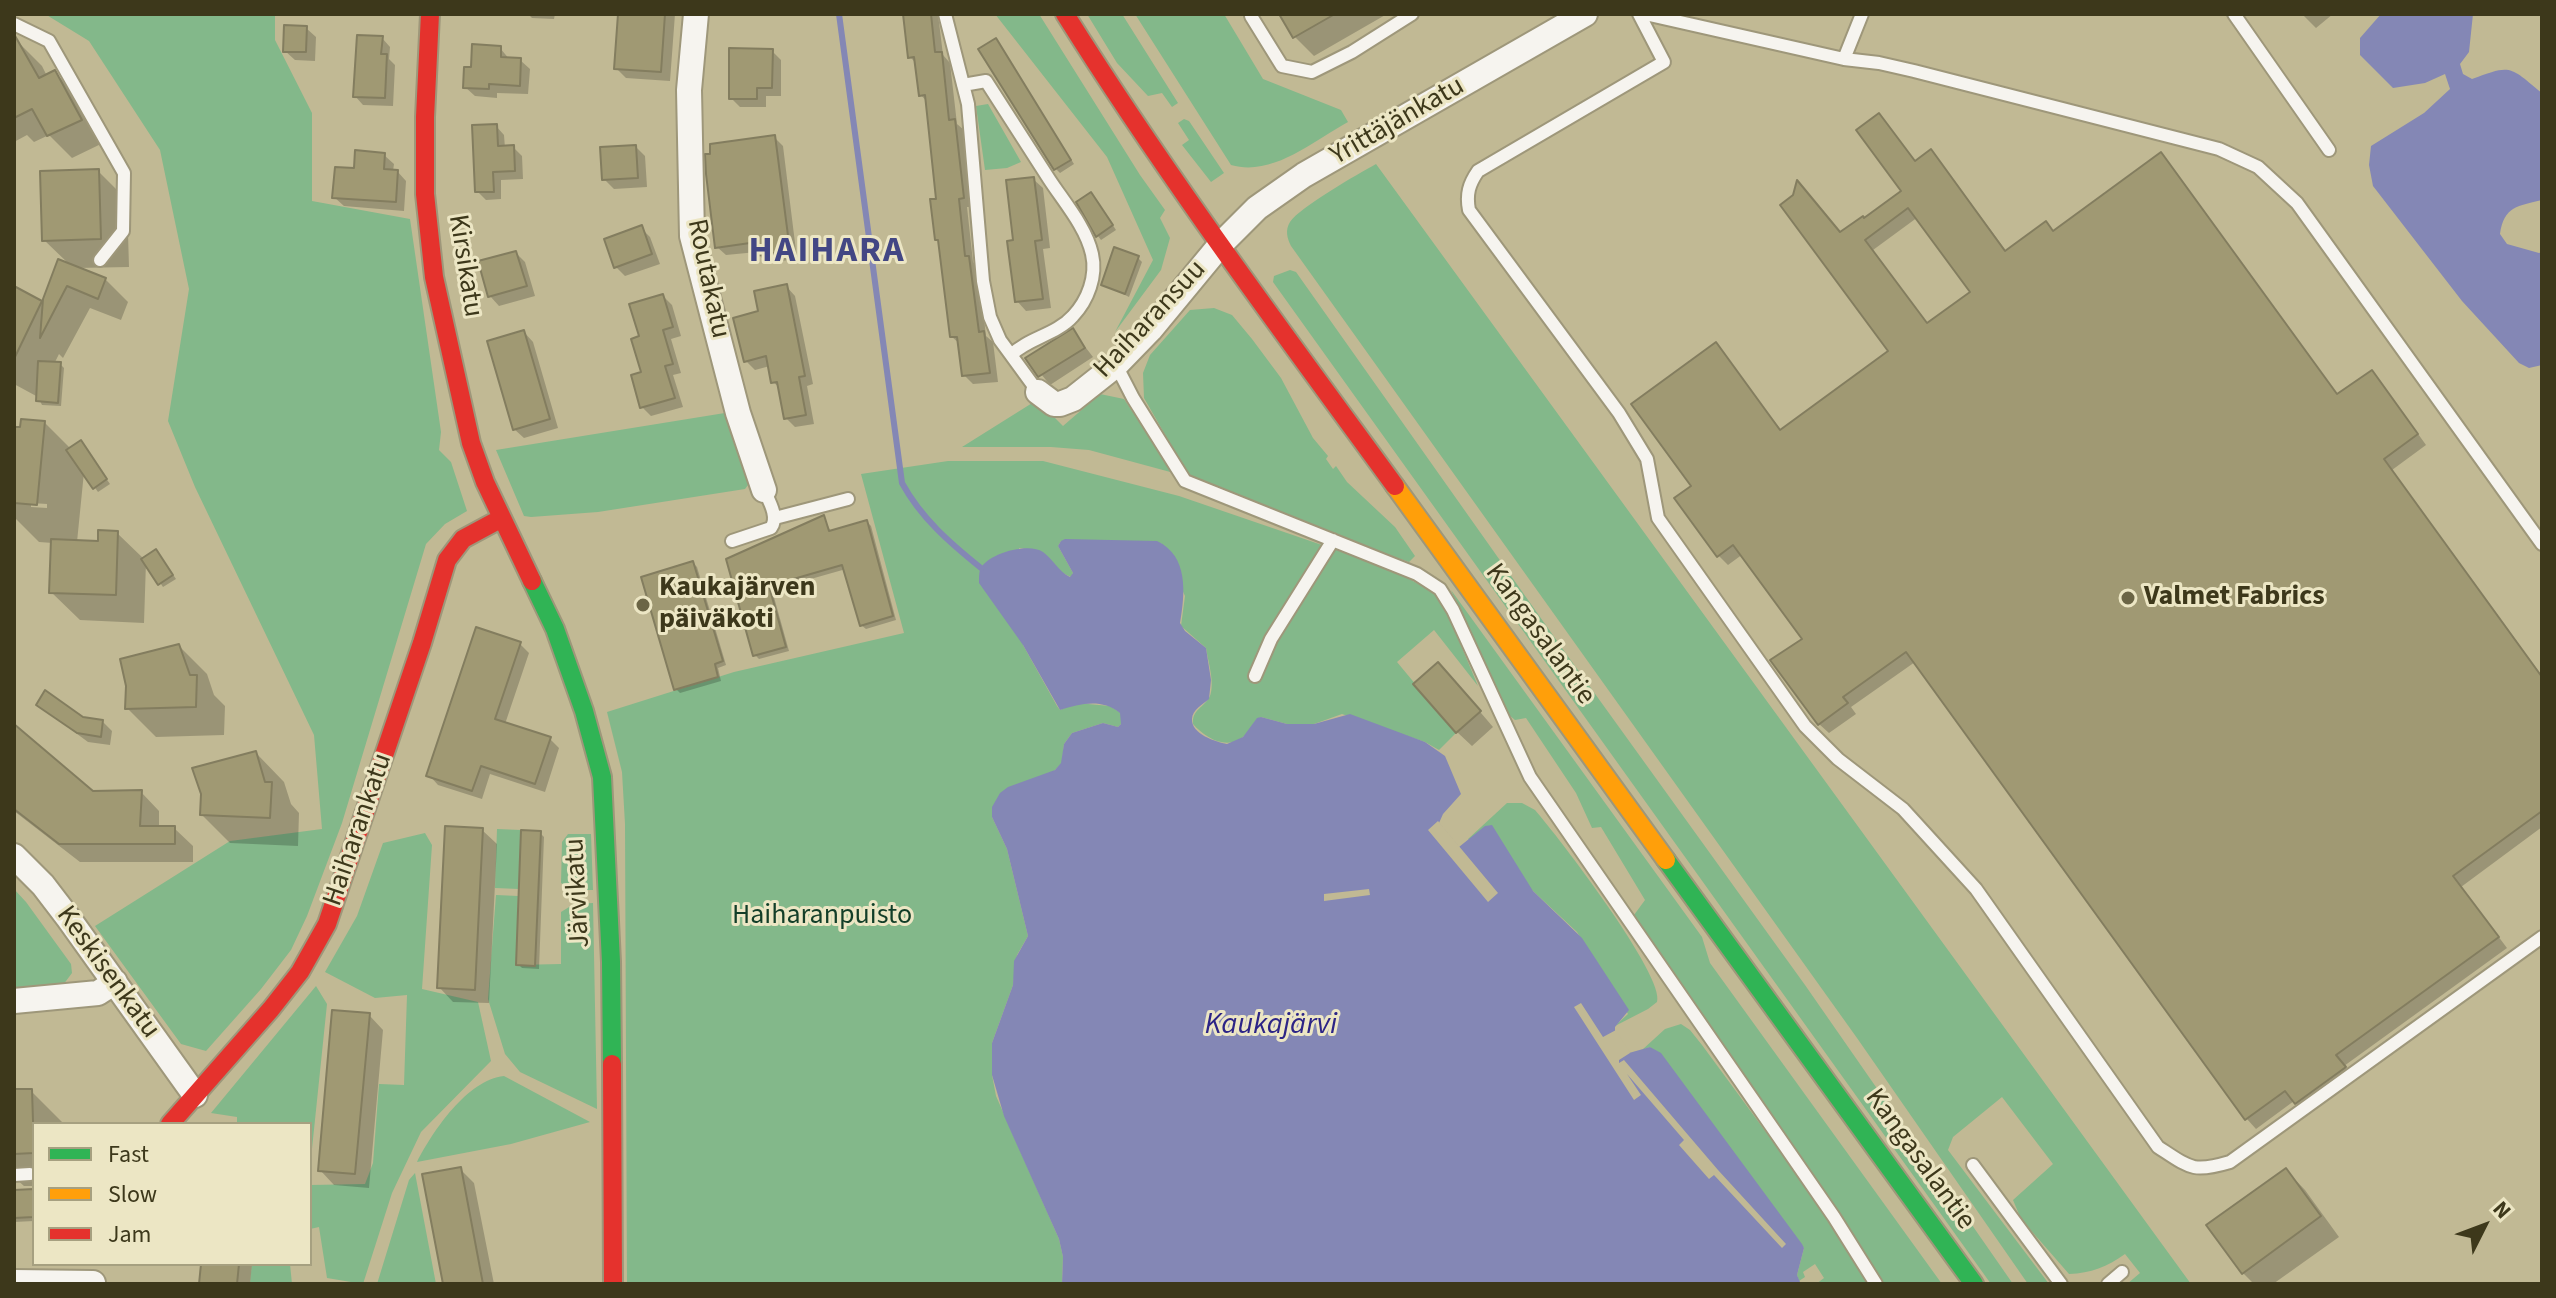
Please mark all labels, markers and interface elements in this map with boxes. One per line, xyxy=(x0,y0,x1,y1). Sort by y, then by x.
street label: Yrittäjänkatu xyxy=(1325,70,1471,174)
street label: Kirsikatu xyxy=(439,212,489,320)
street label: Routakatu xyxy=(678,216,736,342)
district label: HAIHARA xyxy=(748,231,906,275)
street label: Haiharansuu xyxy=(1088,254,1214,386)
street label: Kangasalantie xyxy=(1477,558,1601,712)
place label: Kaukajärven päiväkoti xyxy=(659,572,815,638)
place label: Valmet Fabrics xyxy=(2144,581,2325,615)
marker: Valmet Fabrics xyxy=(2119,589,2137,607)
marker: Kaukajärven päiväkoti xyxy=(634,596,652,614)
street label: Haiharankatu xyxy=(317,749,401,911)
street label: Järvikatu xyxy=(559,837,599,949)
street label: Keskisenkatu xyxy=(48,900,166,1046)
park label: Haiharanpuisto xyxy=(732,900,912,934)
water label: Kaukajärvi xyxy=(1205,1008,1337,1044)
street label: Kangasalantie xyxy=(1857,1083,1981,1237)
legend xyxy=(32,1122,312,1266)
text: Fast xyxy=(108,1137,149,1172)
text: Slow xyxy=(108,1177,157,1212)
north arrow xyxy=(2444,1186,2524,1266)
text: N xyxy=(2485,1194,2519,1226)
text: Jam xyxy=(108,1217,152,1252)

